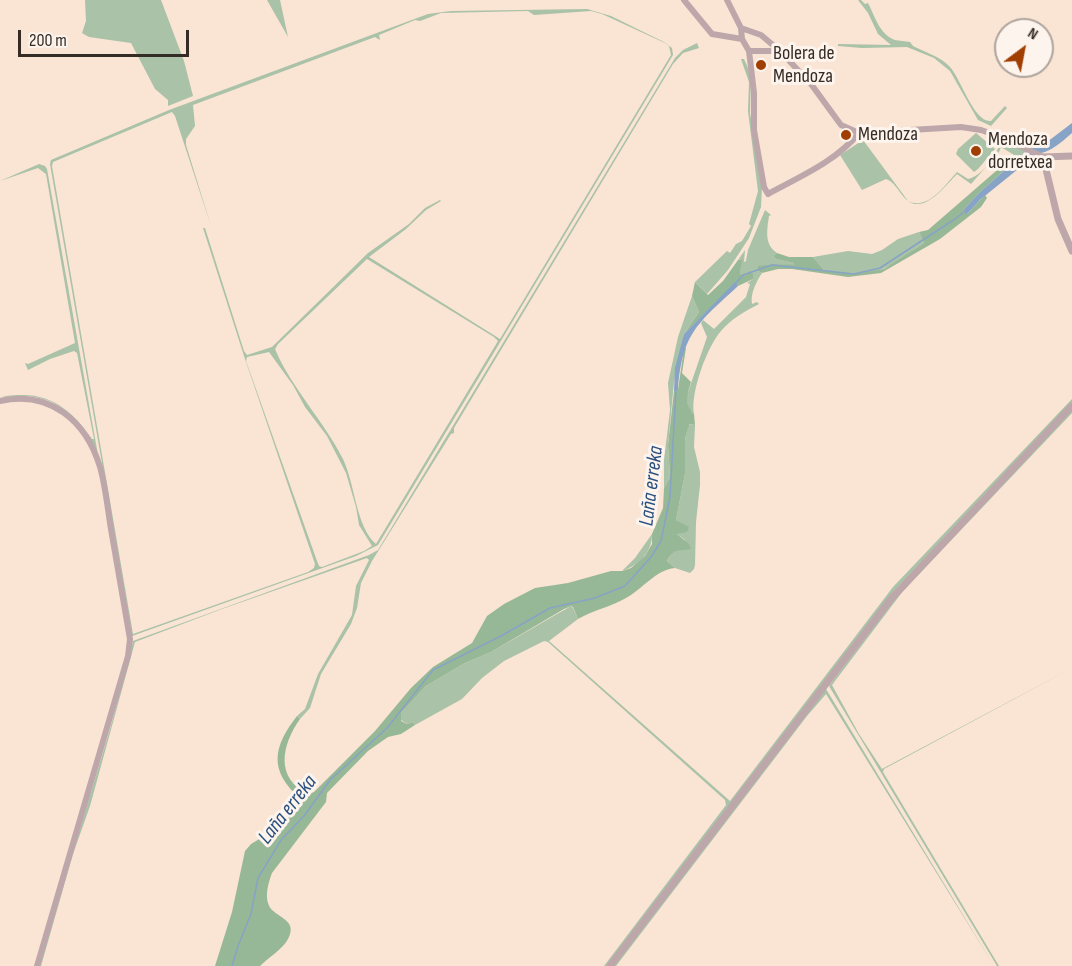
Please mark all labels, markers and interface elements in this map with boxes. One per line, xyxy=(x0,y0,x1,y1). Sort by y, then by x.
scale bar xyxy=(21,18,192,56)
north arrow xyxy=(994,18,1054,78)
text: N xyxy=(1024,24,1041,44)
text: 200 m xyxy=(29,30,67,51)
place label: Bolera de Mendoza xyxy=(773,42,835,89)
marker: Bolera de Mendoza xyxy=(754,58,768,72)
place label: Mendoza xyxy=(858,123,918,147)
marker: Mendoza xyxy=(839,128,853,142)
place label: Mendoza dorretxea xyxy=(988,128,1053,175)
marker: Mendoza dorretxea xyxy=(969,144,983,158)
water label: Laña erreka xyxy=(635,445,669,527)
water label: Laña erreka xyxy=(253,771,323,849)

